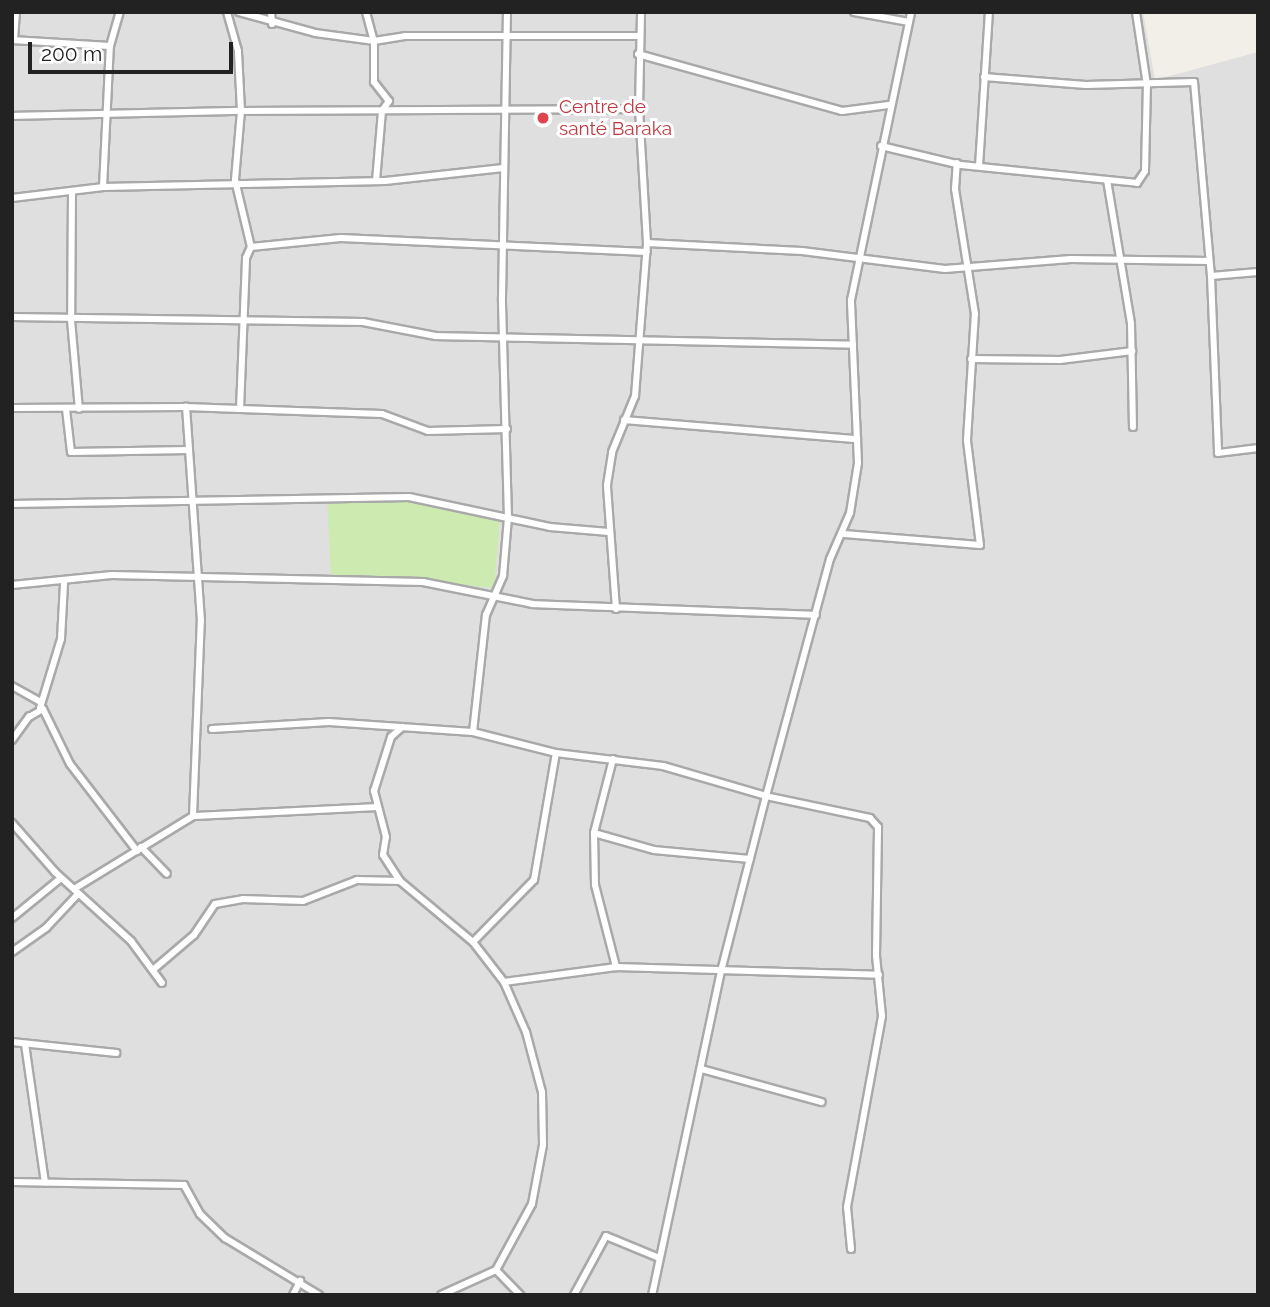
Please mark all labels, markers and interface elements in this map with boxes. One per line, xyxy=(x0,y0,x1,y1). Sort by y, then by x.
scale bar xyxy=(32,28,236,72)
text: 200 m xyxy=(41,41,102,66)
place label: Centre de santé Baraka xyxy=(559,96,672,140)
marker: Centre de santé Baraka xyxy=(533,108,553,128)

